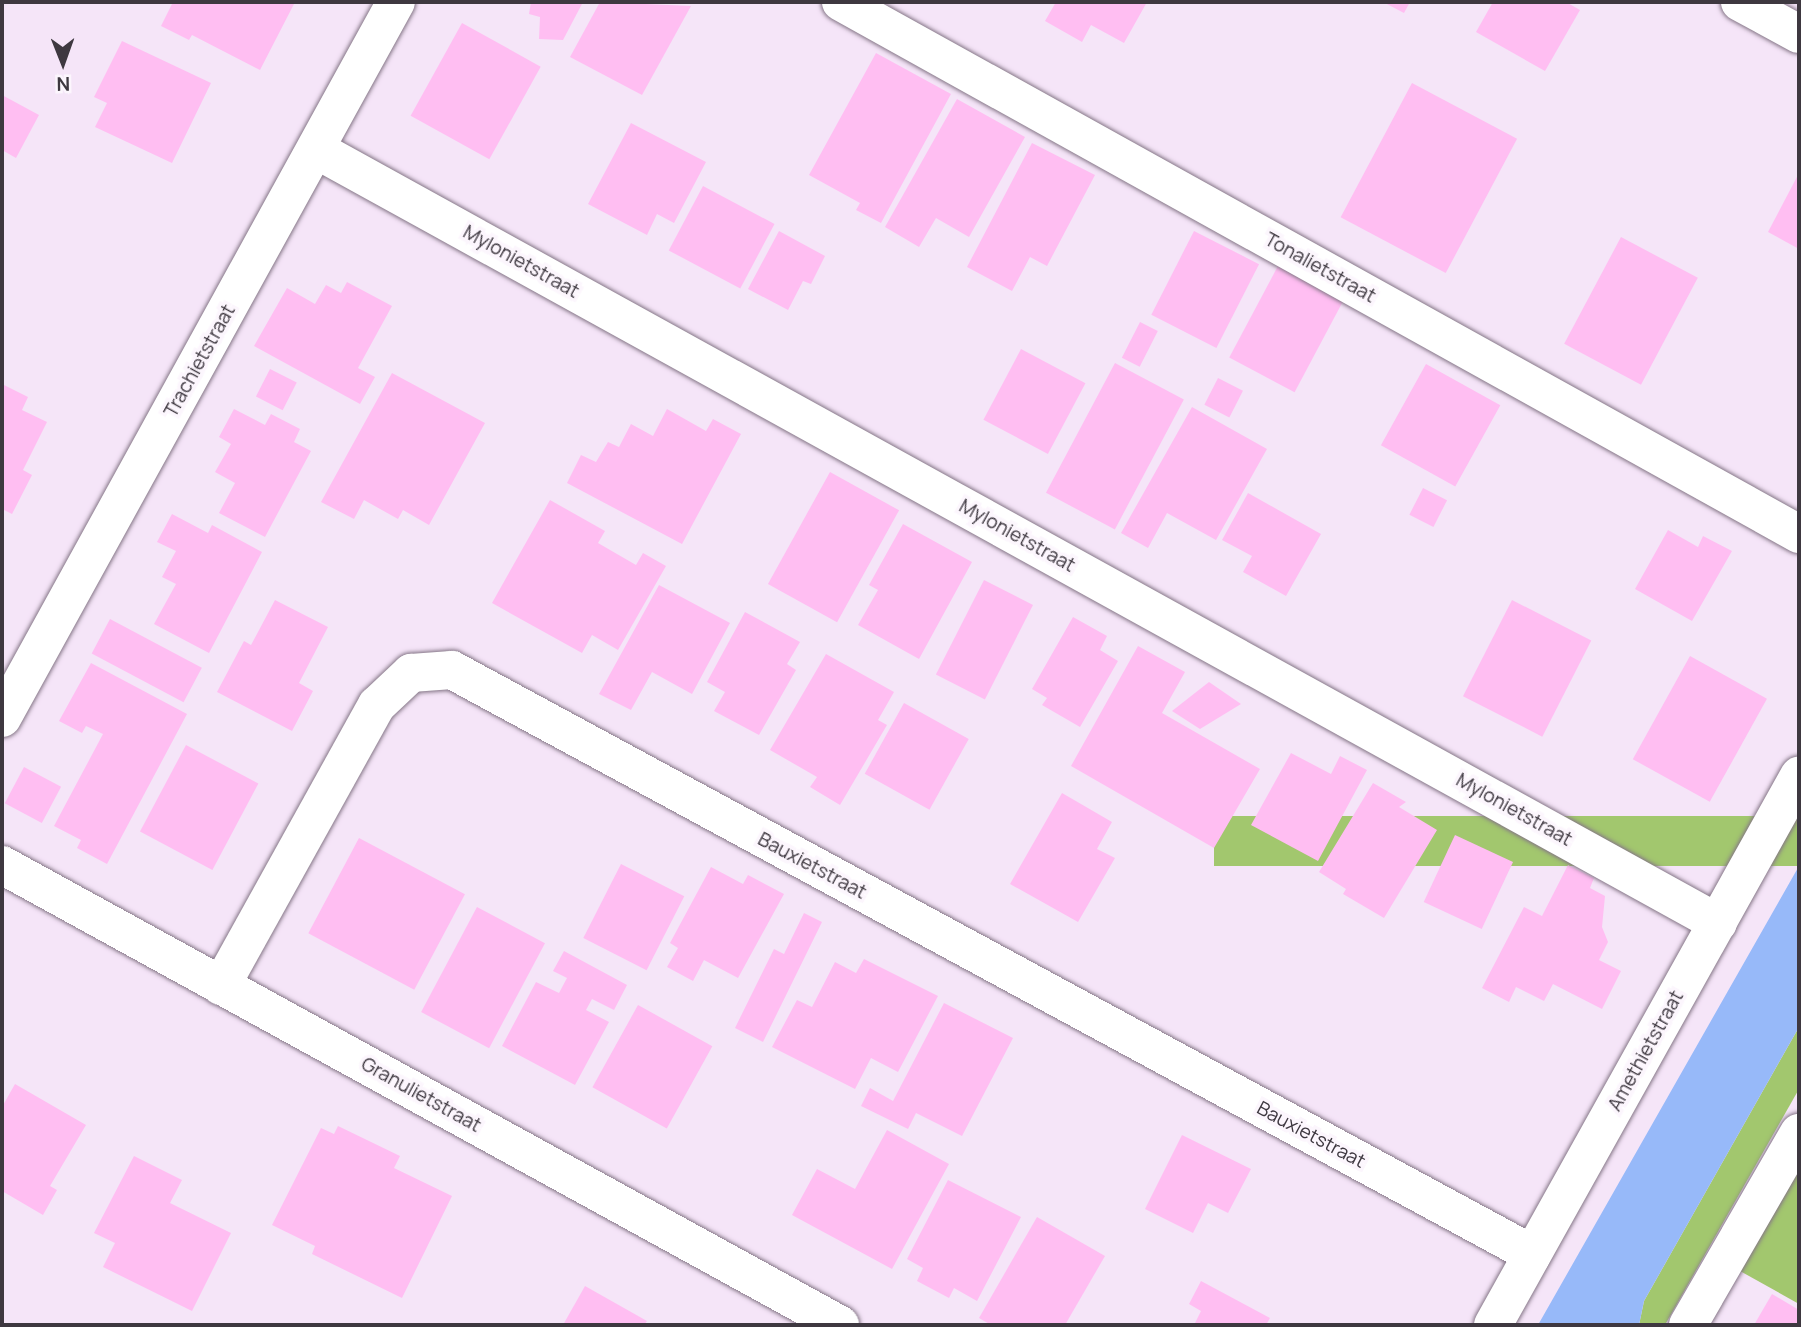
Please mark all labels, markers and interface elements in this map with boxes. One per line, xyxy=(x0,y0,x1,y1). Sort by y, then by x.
north arrow xyxy=(28,28,98,98)
text: N xyxy=(56,71,70,97)
street label: Mylonietstraat xyxy=(459,221,583,303)
street label: Tonalietstraat xyxy=(1261,228,1379,308)
street label: Trachietstraat xyxy=(160,301,240,421)
street label: Mylonietstraat xyxy=(955,495,1079,577)
street label: Mylonietstraat xyxy=(1452,769,1576,851)
street label: Bauxietstraat xyxy=(754,828,870,904)
street label: Amethietstraat xyxy=(1604,987,1688,1115)
street label: Granulietstraat xyxy=(357,1053,485,1137)
street label: Bauxietstraat xyxy=(1253,1097,1369,1173)

